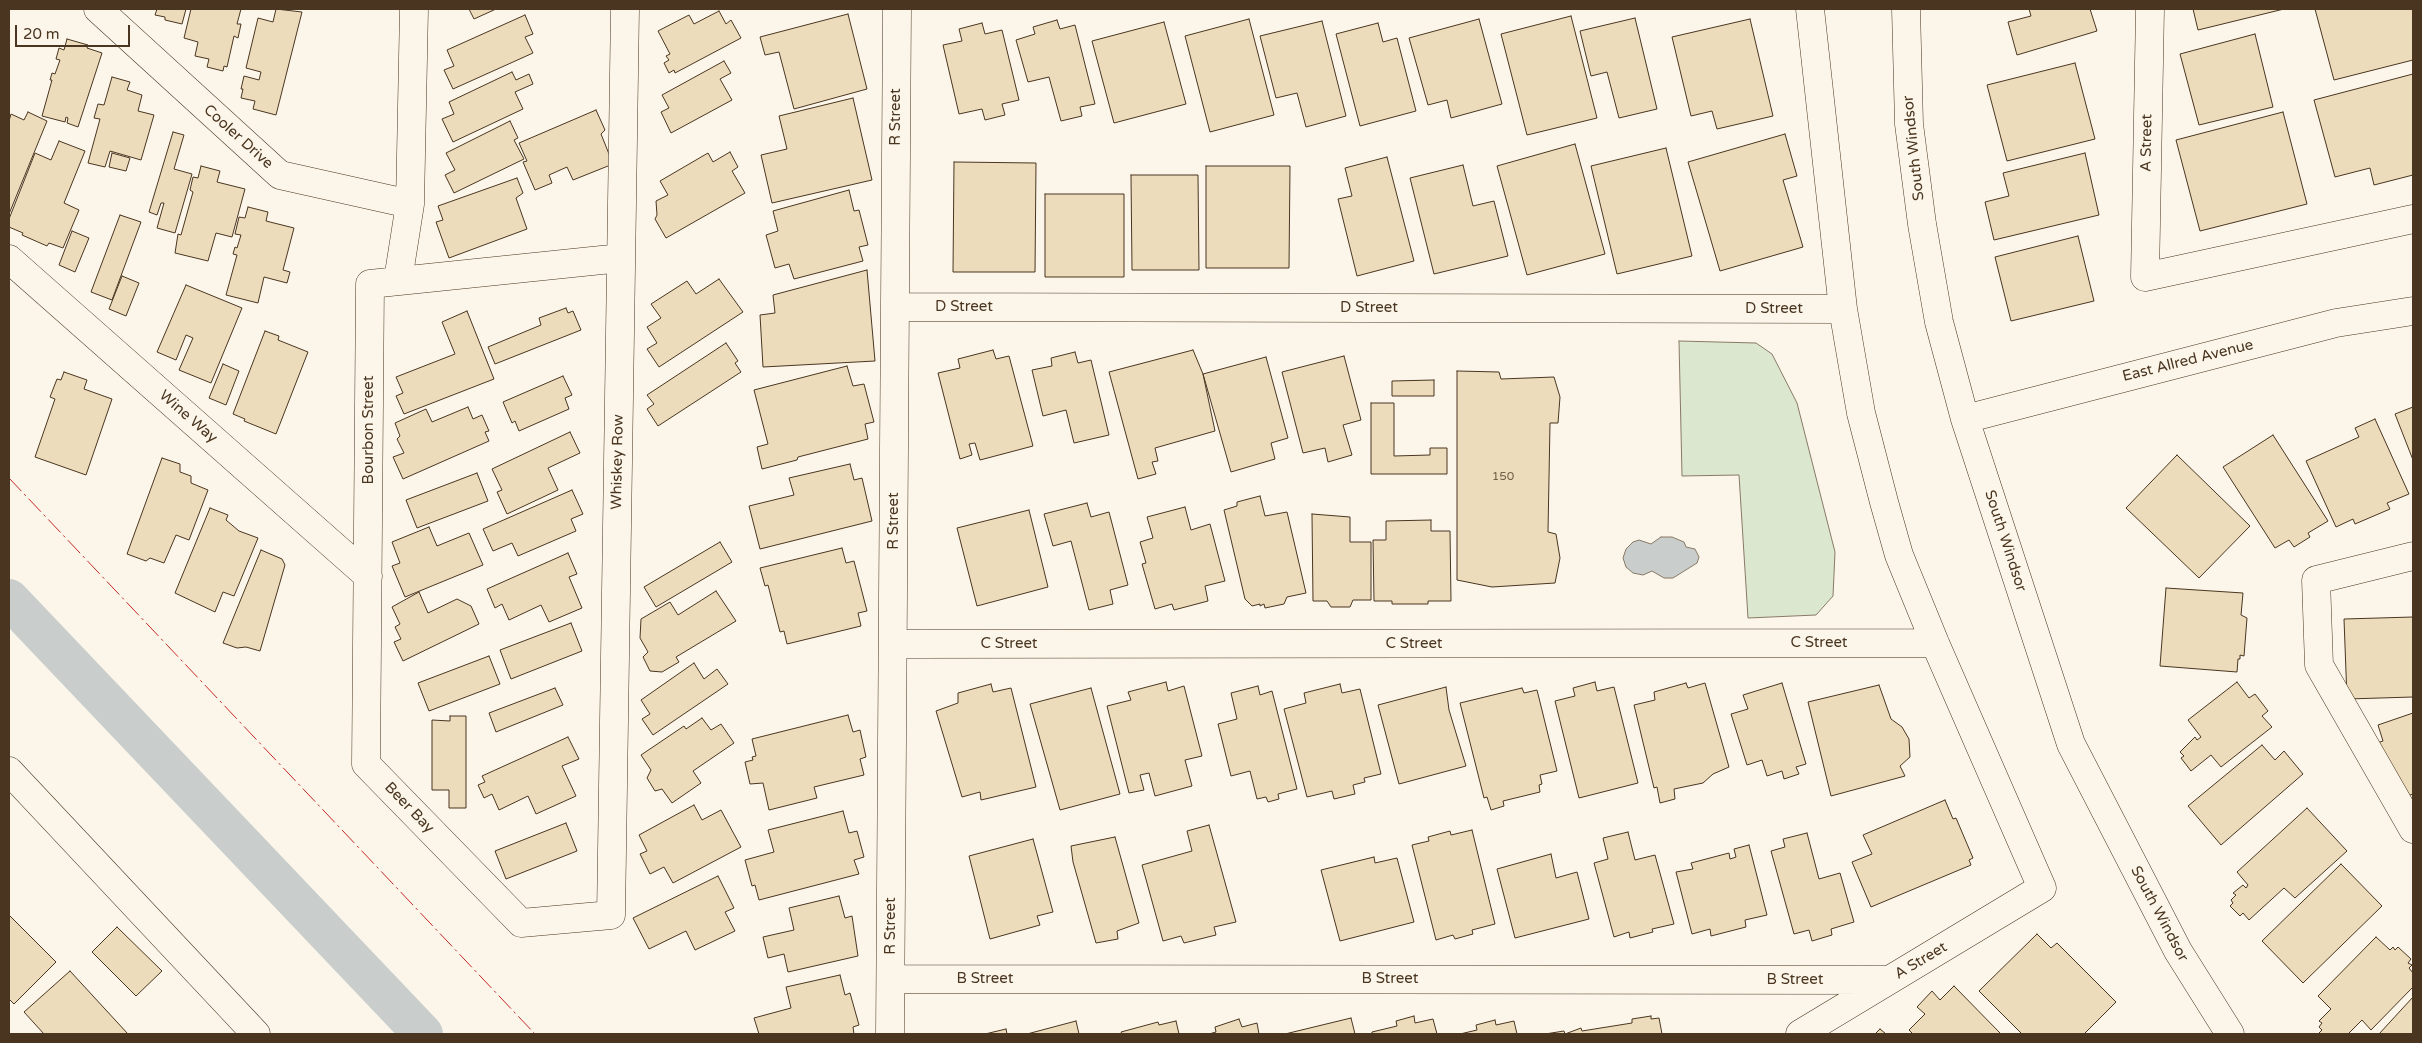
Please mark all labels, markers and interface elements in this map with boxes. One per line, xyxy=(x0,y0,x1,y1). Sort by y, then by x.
scale bar xyxy=(18,15,132,47)
text: 20 m xyxy=(23,25,60,43)
street label: R Street xyxy=(887,88,905,146)
street label: South Windsor xyxy=(1900,95,1928,201)
street label: Cooler Drive xyxy=(200,101,276,173)
street label: A Street xyxy=(2137,114,2157,172)
street label: D Street xyxy=(935,298,993,316)
street label: D Street xyxy=(1340,299,1398,317)
street label: D Street xyxy=(1745,300,1803,318)
street label: East Allred Avenue xyxy=(2121,336,2255,386)
street label: Bourbon Street xyxy=(360,376,378,484)
street label: Wine Way xyxy=(155,387,221,447)
street label: Whiskey Row xyxy=(608,414,628,510)
house number: 150 xyxy=(1492,470,1514,484)
street label: South Windsor xyxy=(1980,488,2030,594)
street label: R Street xyxy=(885,492,903,550)
street label: C Street xyxy=(1790,634,1848,652)
street label: C Street xyxy=(980,635,1038,653)
street label: C Street xyxy=(1385,635,1443,653)
street label: Beer Bay xyxy=(380,779,438,837)
street label: South Windsor xyxy=(2126,863,2192,965)
street label: R Street xyxy=(882,897,900,955)
street label: A Street xyxy=(1892,938,1950,984)
street label: B Street xyxy=(956,970,1014,988)
street label: B Street xyxy=(1361,970,1419,988)
street label: B Street xyxy=(1766,971,1824,989)

